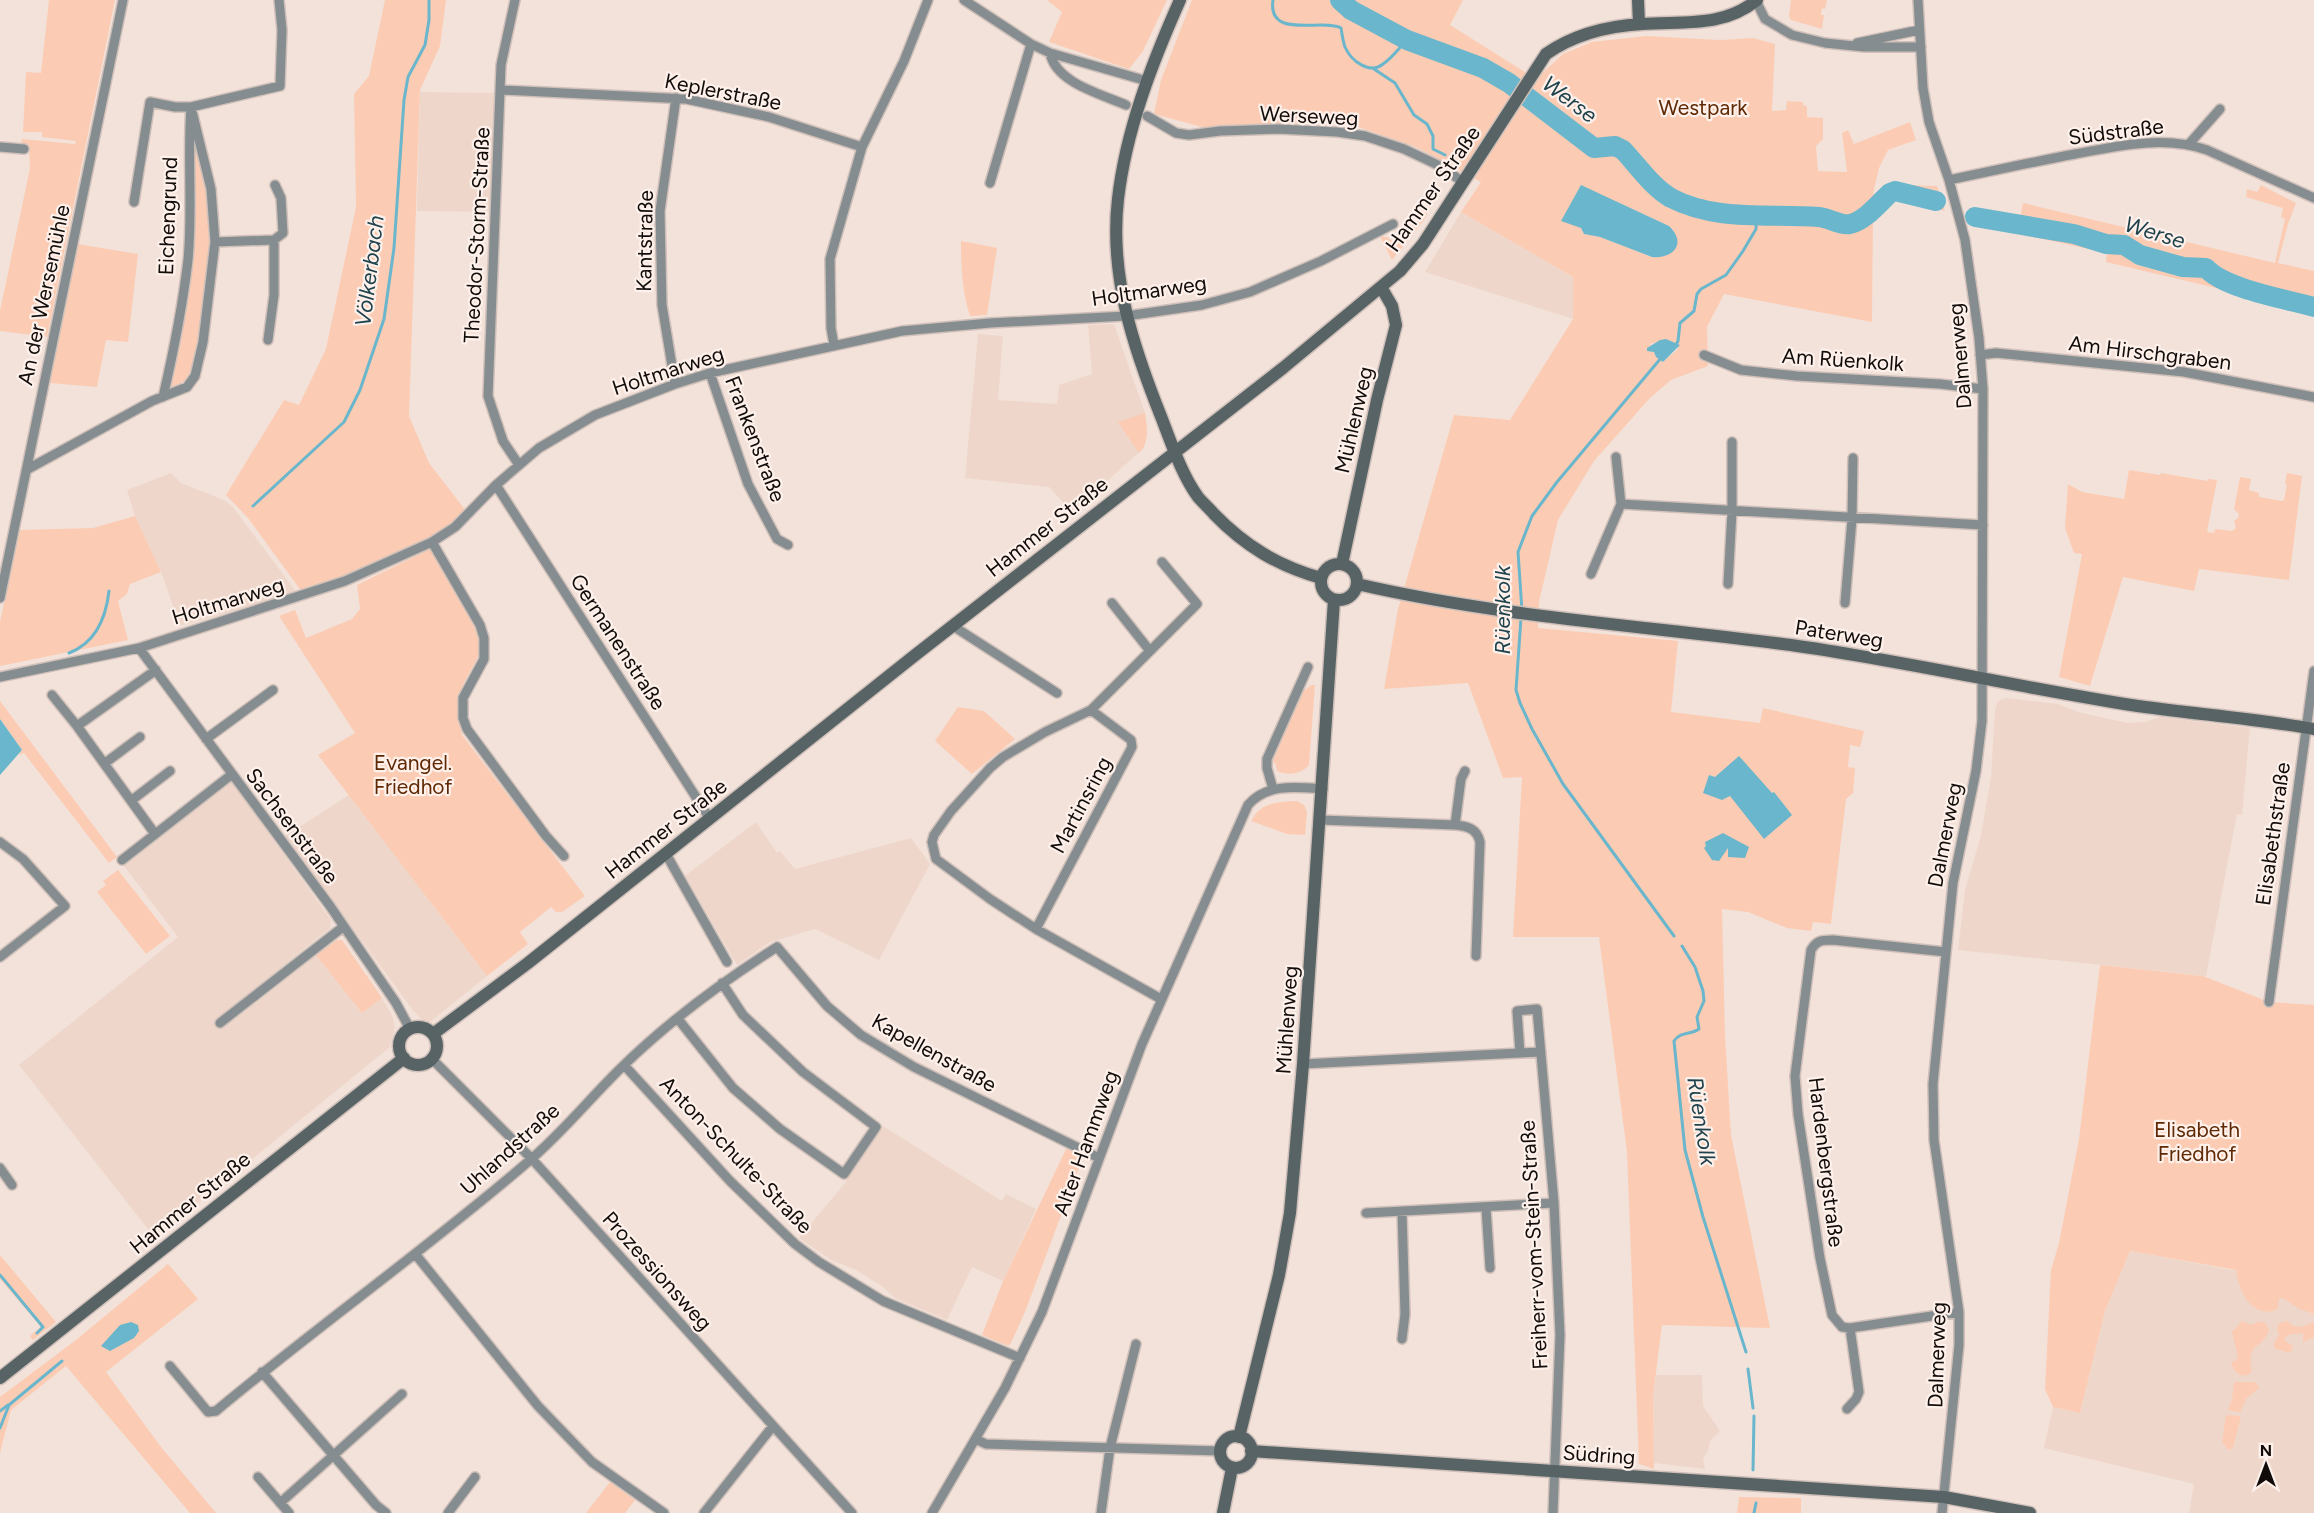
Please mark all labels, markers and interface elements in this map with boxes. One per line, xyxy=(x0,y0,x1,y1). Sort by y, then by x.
street label: Keplerstraße xyxy=(663,68,784,115)
water label: Werse xyxy=(1537,70,1603,129)
park label: Westpark xyxy=(1659,95,1748,120)
street label: Werseweg xyxy=(1259,100,1359,131)
street label: Südstraße xyxy=(2067,113,2165,150)
street label: Hammer Straße xyxy=(1380,121,1485,256)
street label: Theodor-Storm-Straße xyxy=(458,126,495,343)
street label: Eichengrund xyxy=(153,156,182,276)
street label: Kantstraße xyxy=(631,190,658,292)
street label: An der Wersemühle xyxy=(12,202,75,387)
water label: Werse xyxy=(2121,210,2189,254)
water label: Völkerbach xyxy=(349,214,390,328)
street label: Holtmarweg xyxy=(1090,270,1208,311)
street label: Dalmerweg xyxy=(1942,302,1977,410)
street label: Am Hirschgraben xyxy=(2067,330,2233,375)
street label: Holtmarweg xyxy=(609,341,727,400)
street label: Am Rüenkolk xyxy=(1781,343,1906,376)
street label: Mühlenweg xyxy=(1329,364,1378,476)
street label: Frankenstraße xyxy=(720,372,791,505)
street label: Hammer Straße xyxy=(981,471,1113,582)
water label: Rüenkolk xyxy=(1489,564,1516,655)
street label: Germanenstraße xyxy=(565,569,672,714)
street label: Holtmarweg xyxy=(169,572,287,629)
street label: Paterweg xyxy=(1793,614,1885,653)
park label: Evangel. Friedhof xyxy=(374,750,453,799)
street label: Martinsring xyxy=(1045,752,1116,857)
street label: Elisabethstraße xyxy=(2250,761,2295,907)
street label: Sachsenstraße xyxy=(241,763,344,889)
street label: Hammer Straße xyxy=(600,773,732,884)
street label: Dalmerweg xyxy=(1922,780,1967,889)
street label: Mühlenweg xyxy=(1270,965,1303,1075)
street label: Kapellenstraße xyxy=(868,1008,1001,1097)
street label: Alter Hammweg xyxy=(1048,1067,1123,1219)
street label: Anton-Schulte-Straße xyxy=(655,1071,818,1238)
water label: Rüenkolk xyxy=(1681,1075,1722,1169)
street label: Hardenbergstraße xyxy=(1804,1075,1849,1248)
street label: Uhlandstraße xyxy=(455,1098,564,1200)
park label: Elisabeth Friedhof xyxy=(2154,1117,2240,1166)
street label: Freiherr-vom-Stein-Straße xyxy=(1514,1120,1553,1370)
street label: Hammer Straße xyxy=(124,1146,255,1259)
street label: Prozessionsweg xyxy=(597,1206,717,1335)
street label: Dalmerweg xyxy=(1922,1301,1951,1409)
north arrow xyxy=(2236,1435,2296,1495)
street label: Südring xyxy=(1562,1439,1636,1470)
text: N xyxy=(2260,1441,2272,1460)

